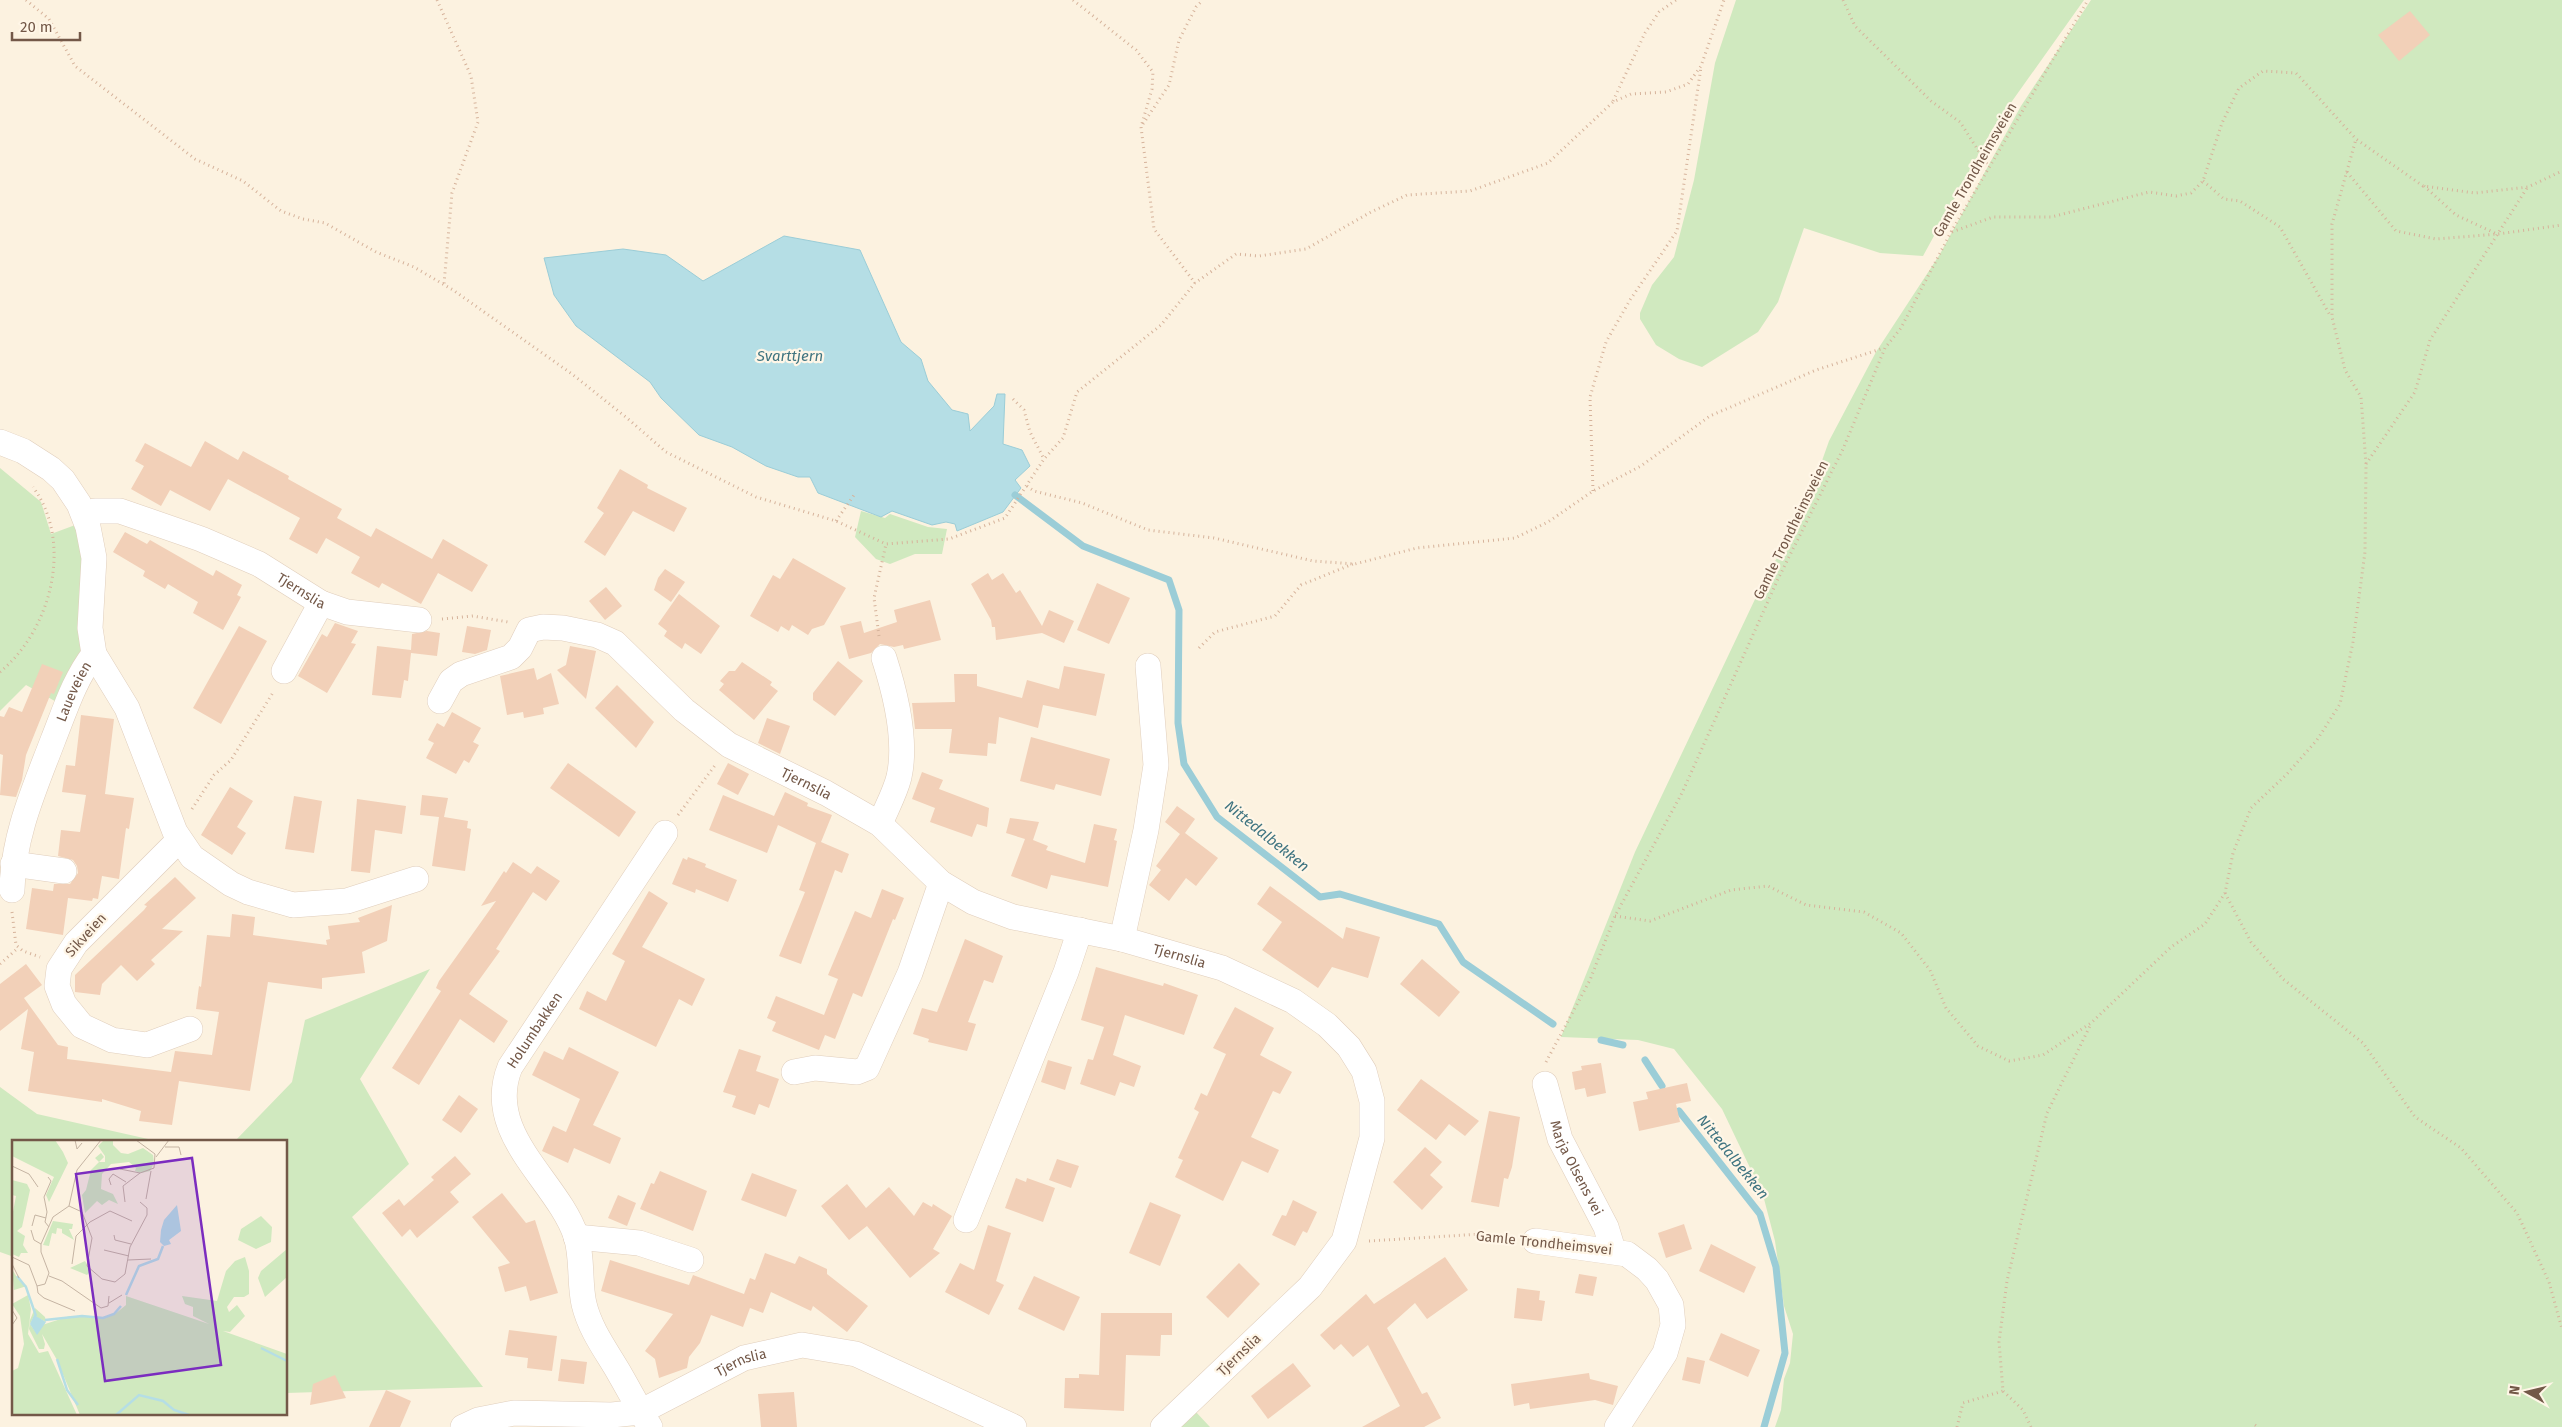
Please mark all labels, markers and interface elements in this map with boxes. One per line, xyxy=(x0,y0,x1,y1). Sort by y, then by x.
scale bar xyxy=(12,10,80,42)
text: 20 m xyxy=(20,18,53,36)
street label: Gamle Trondheimsveien xyxy=(1929,100,2021,240)
water label: Svarttjern xyxy=(756,347,823,365)
street label: Gamle Trondheimsveien xyxy=(1750,458,1832,602)
street label: Tjernslia xyxy=(274,569,327,612)
street label: Laueveien xyxy=(52,658,95,724)
street label: Tjernslia xyxy=(778,764,835,803)
water label: Nittedalbekken xyxy=(1221,797,1313,875)
street label: Sikveien xyxy=(62,910,110,960)
street label: Tjernslia xyxy=(1151,940,1208,971)
street label: Holumbakken xyxy=(503,989,566,1071)
water label: Nittedalbekken xyxy=(1694,1111,1772,1203)
street label: Marja Olsens vei xyxy=(1547,1118,1607,1218)
inset map xyxy=(12,1140,288,1414)
street label: Gamle Trondheimsvei xyxy=(1475,1227,1613,1259)
street label: Tjernslia xyxy=(1214,1330,1264,1380)
street label: Tjernslia xyxy=(712,1345,768,1380)
north arrow xyxy=(2502,1367,2552,1417)
text: N xyxy=(2506,1384,2524,1396)

